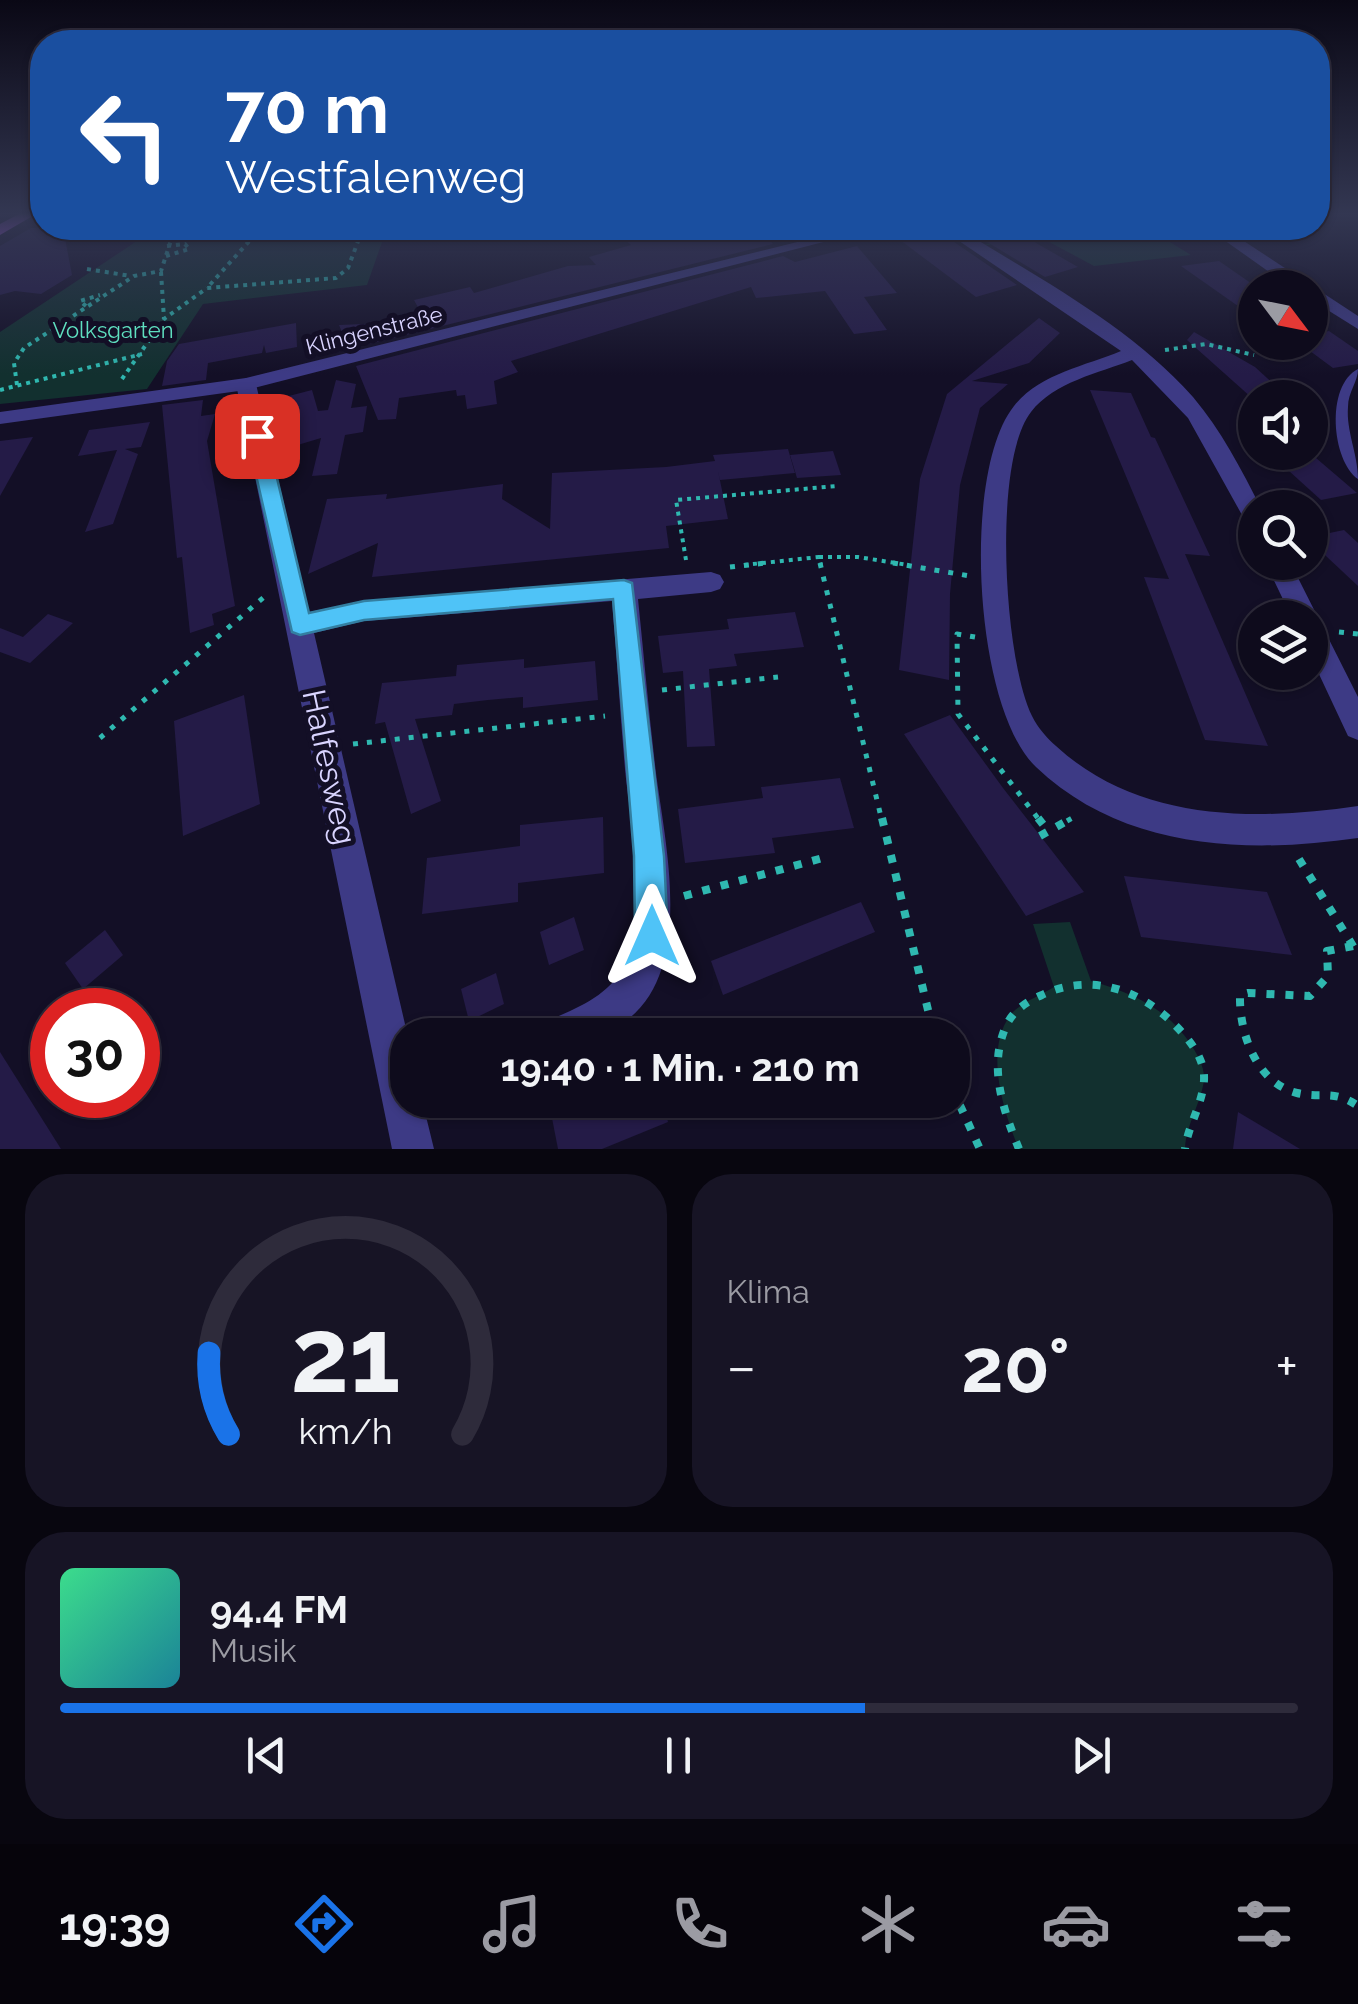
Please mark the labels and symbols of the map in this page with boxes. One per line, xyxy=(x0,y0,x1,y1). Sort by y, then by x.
north arrow xyxy=(1238,270,1328,360)
street label: Klingenstraße xyxy=(303,300,445,360)
park label: Volksgarten xyxy=(52,317,174,343)
pin xyxy=(215,394,300,479)
street label: Halfesweg xyxy=(296,686,364,848)
position arrow xyxy=(600,884,704,988)
speed limit sign: 30 xyxy=(30,988,160,1118)

